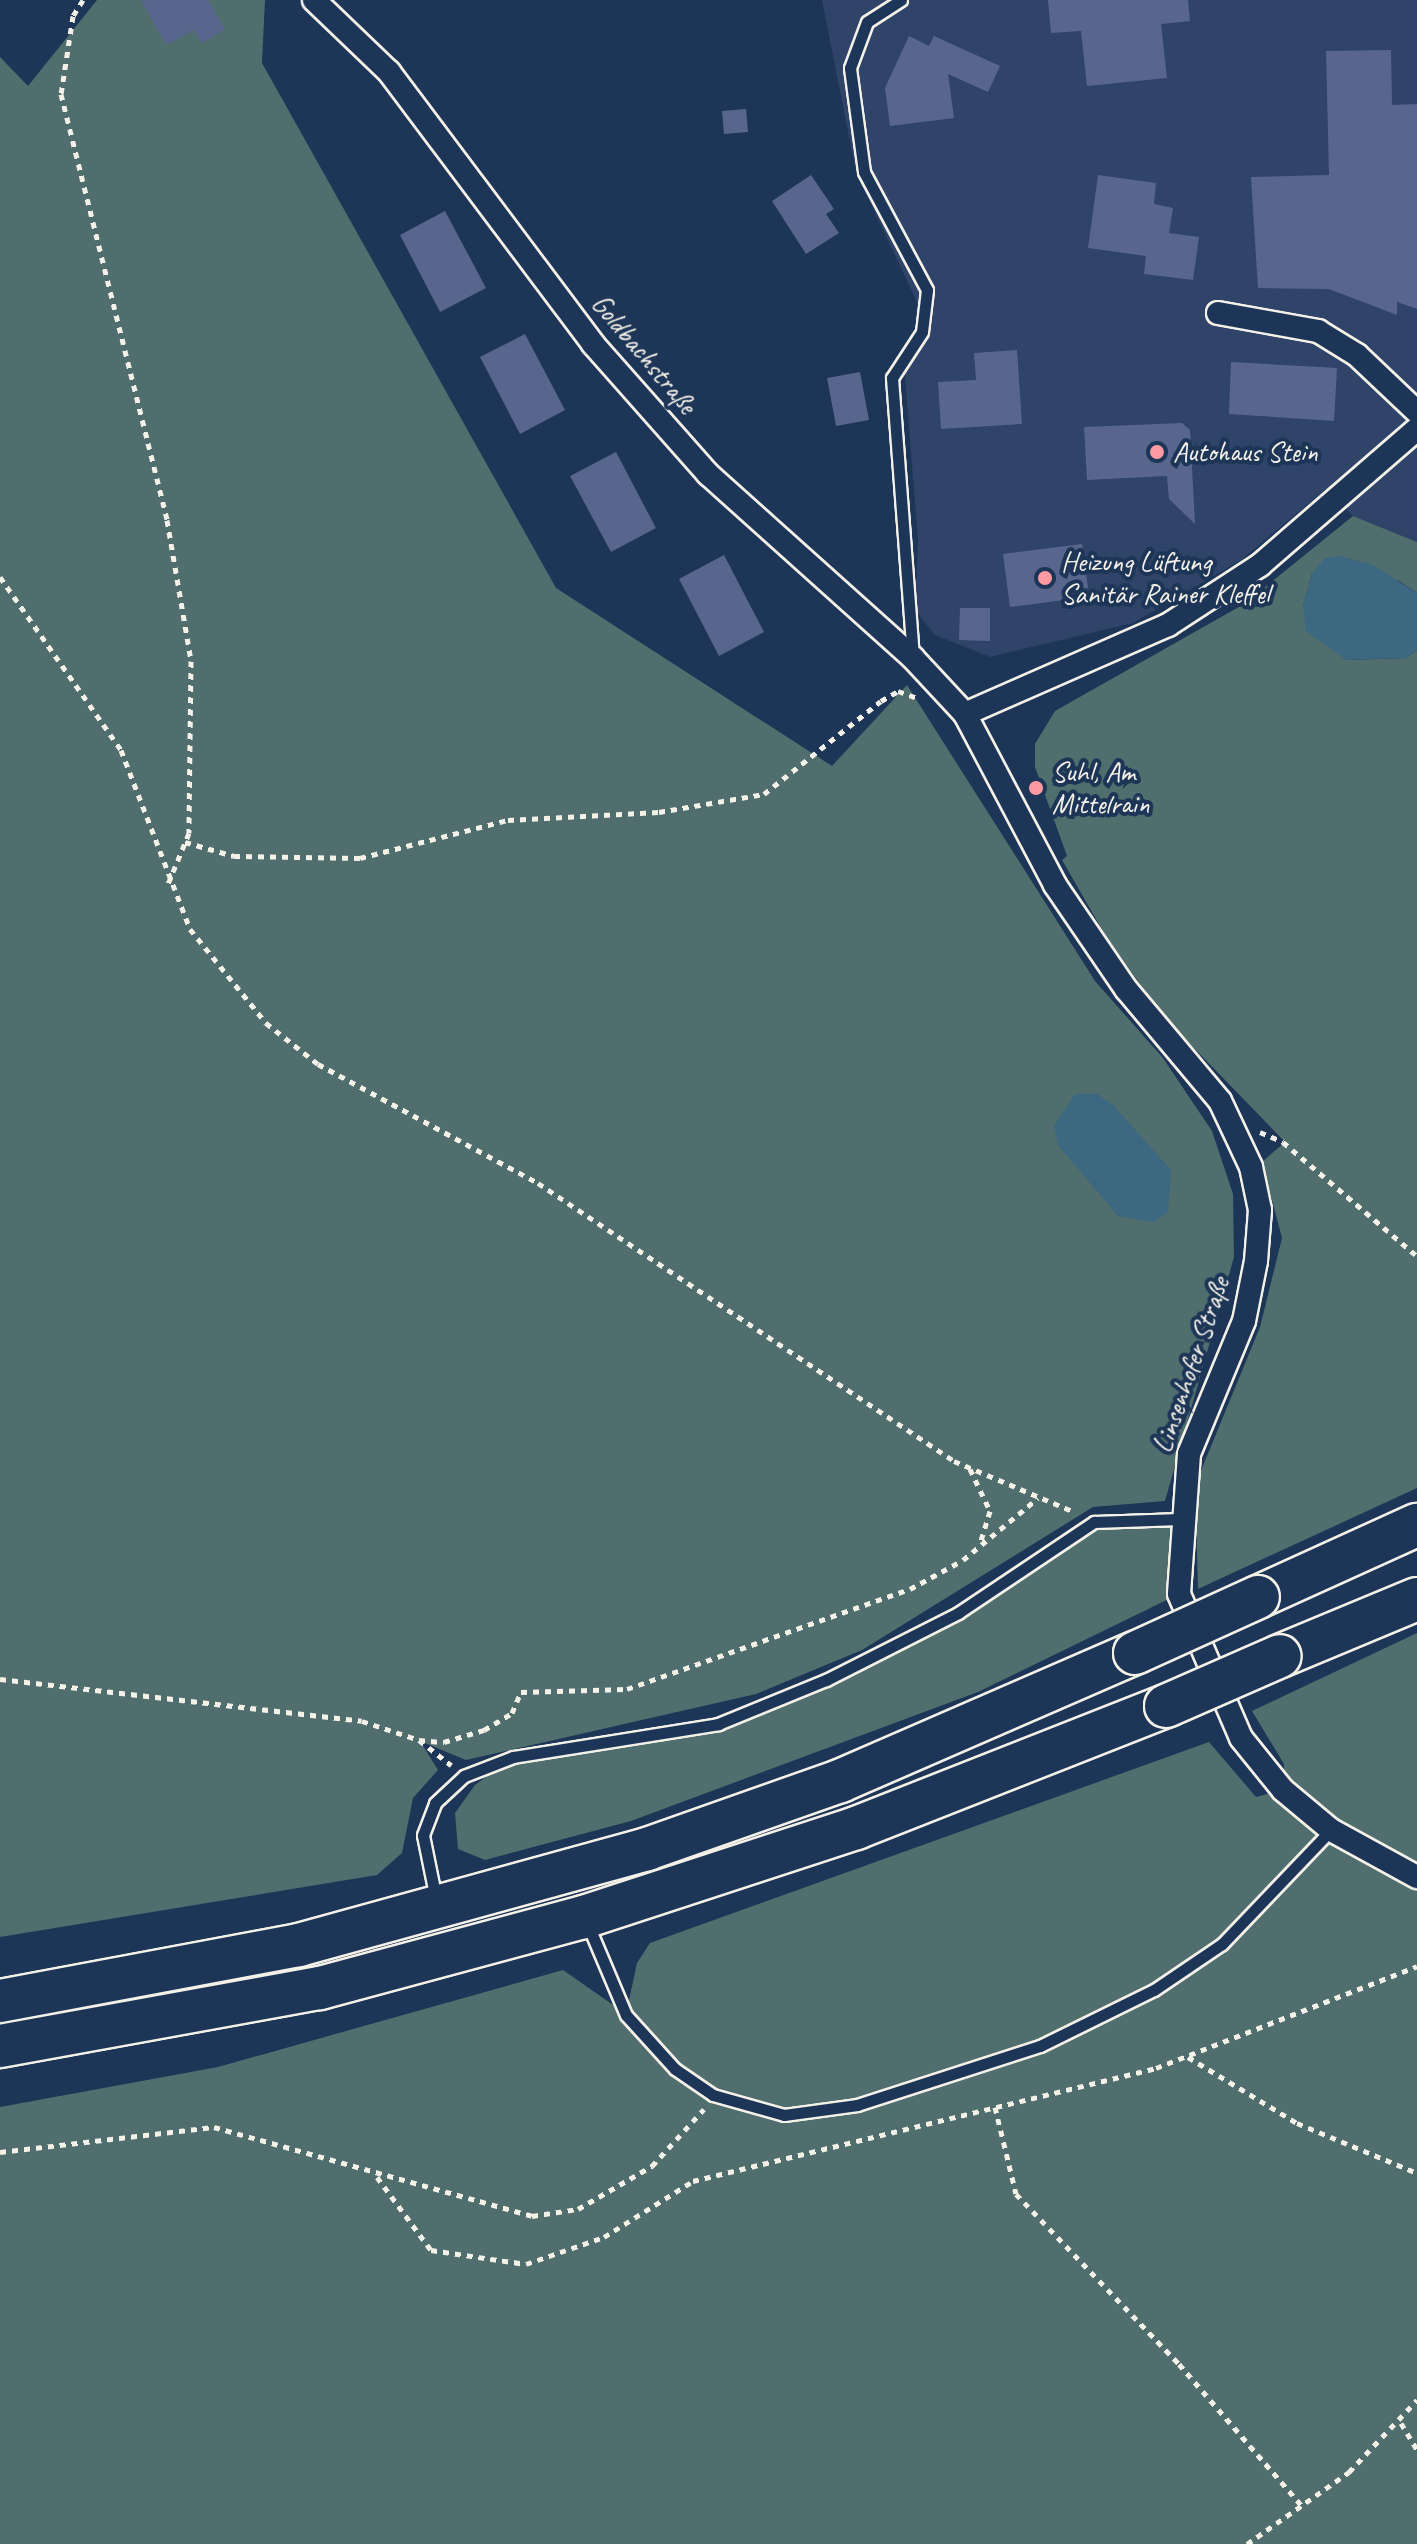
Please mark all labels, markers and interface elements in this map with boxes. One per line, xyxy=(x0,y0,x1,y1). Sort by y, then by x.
street label: Goldbachstraße xyxy=(584,287,704,421)
place label: Autohaus Stein xyxy=(1173,435,1318,469)
marker: Autohaus Stein xyxy=(1148,443,1166,461)
place label: Heizung Lüftung Sanitär Rainer Kleffel xyxy=(1061,545,1269,611)
marker: Heizung Lüftung Sanitär Rainer Kleffel xyxy=(1036,569,1054,587)
place label: Suhl, Am Mittelrain xyxy=(1052,755,1149,821)
marker: Suhl, Am Mittelrain xyxy=(1027,779,1045,797)
street label: Linsenhofer Straße xyxy=(1145,1272,1237,1458)

